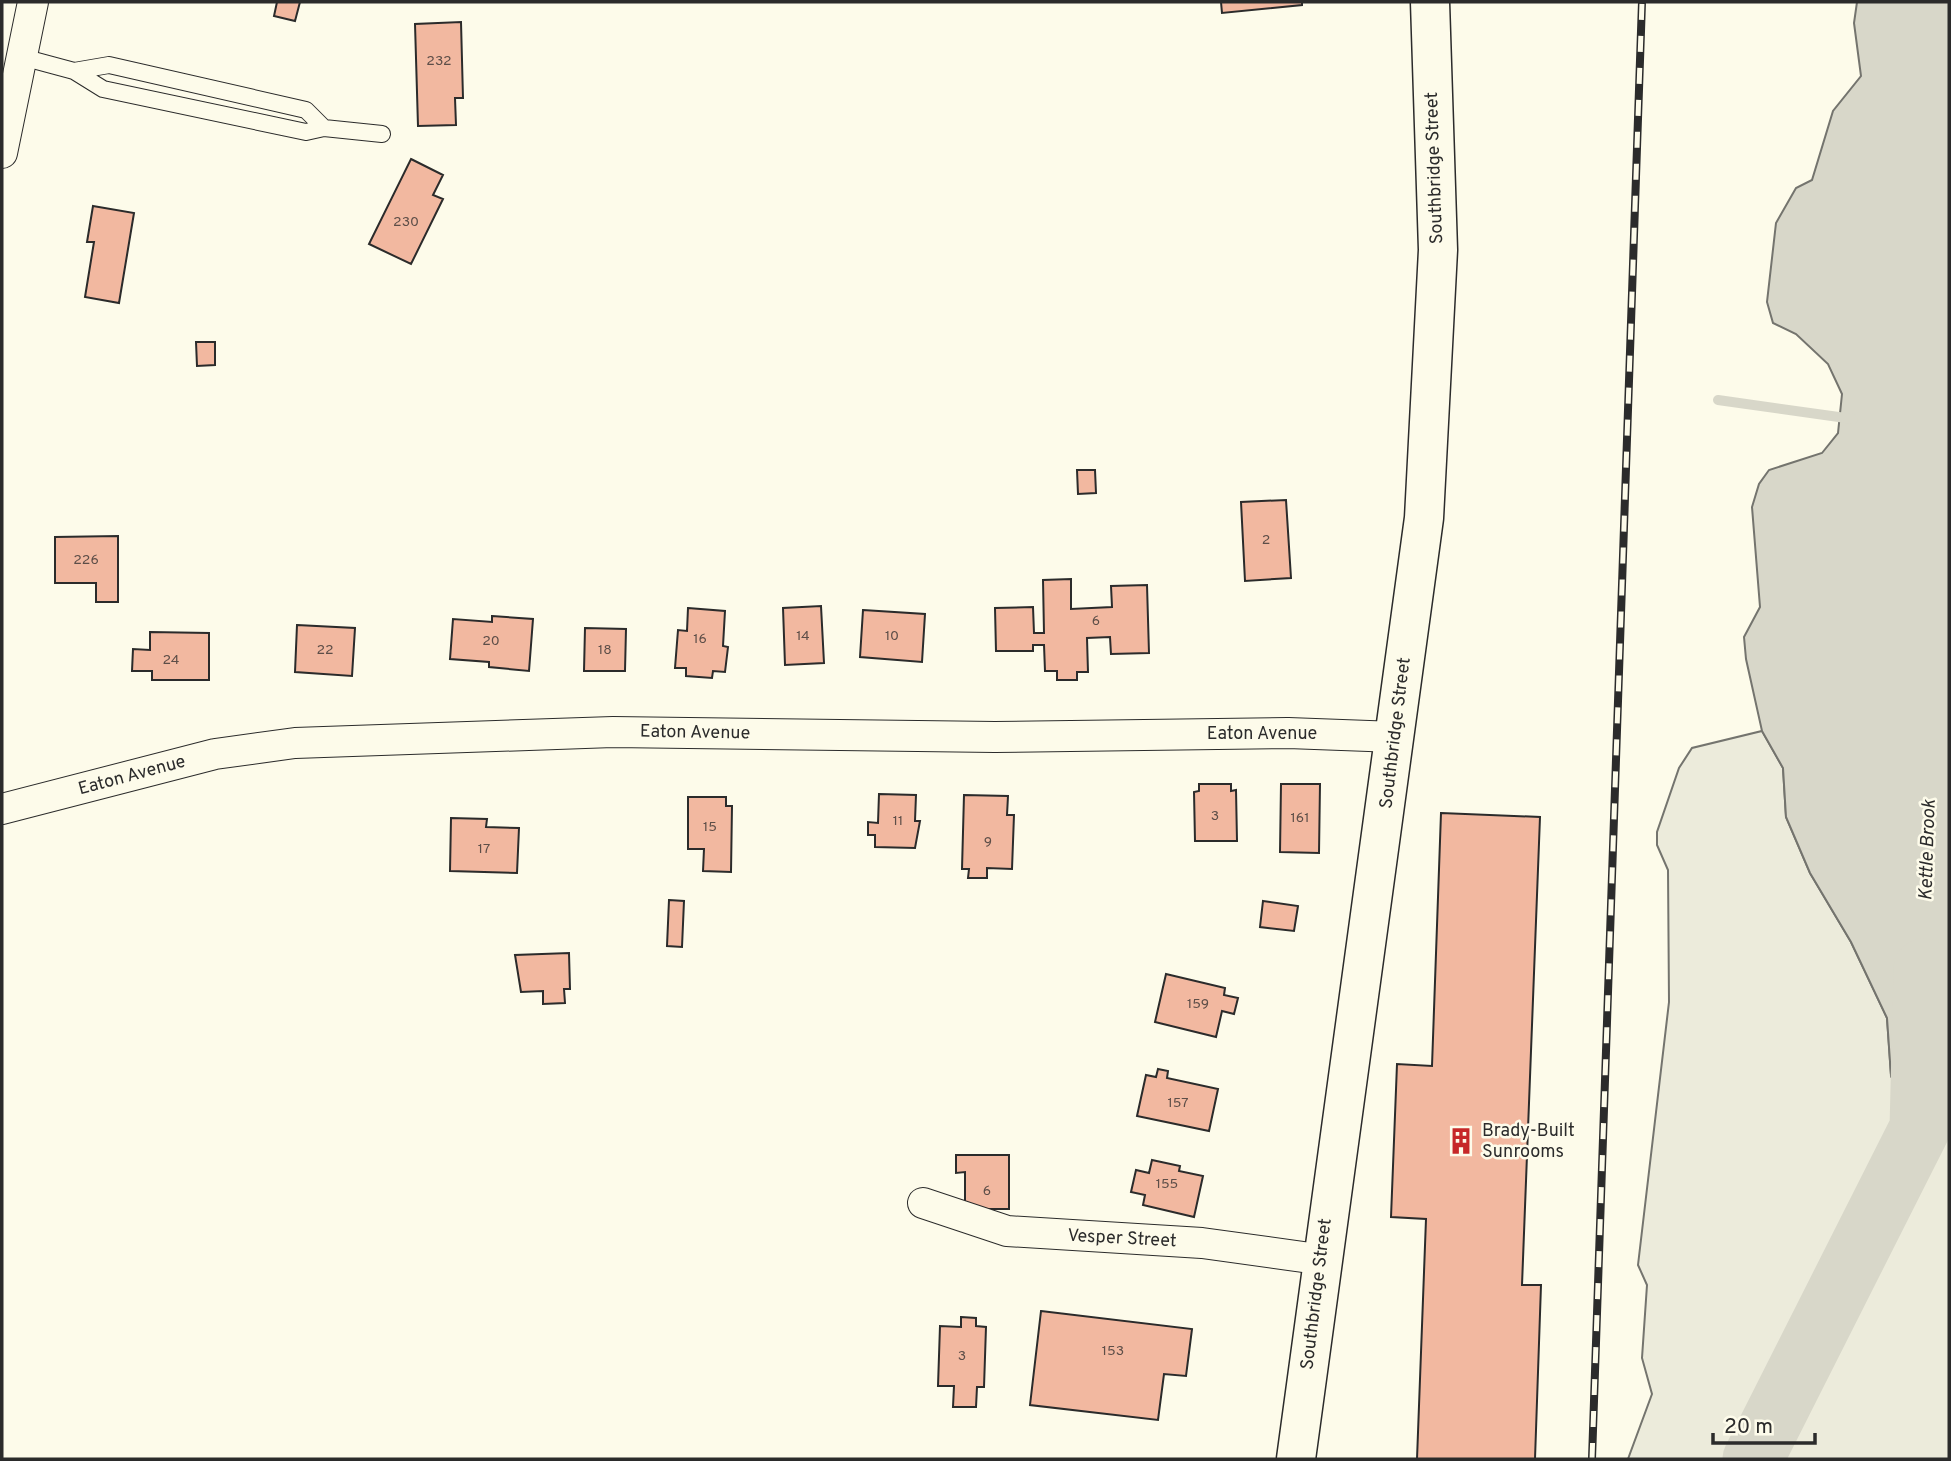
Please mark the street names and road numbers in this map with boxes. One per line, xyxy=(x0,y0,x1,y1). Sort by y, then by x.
street label: Southbridge Street xyxy=(1421,91,1449,245)
street label: Southbridge Street xyxy=(1375,656,1417,810)
street label: Eaton Avenue xyxy=(640,721,750,745)
street label: Eaton Avenue xyxy=(1207,723,1317,746)
street label: Eaton Avenue xyxy=(76,751,188,801)
street label: Southbridge Street xyxy=(1296,1217,1338,1371)
street label: Vesper Street xyxy=(1067,1225,1177,1253)

